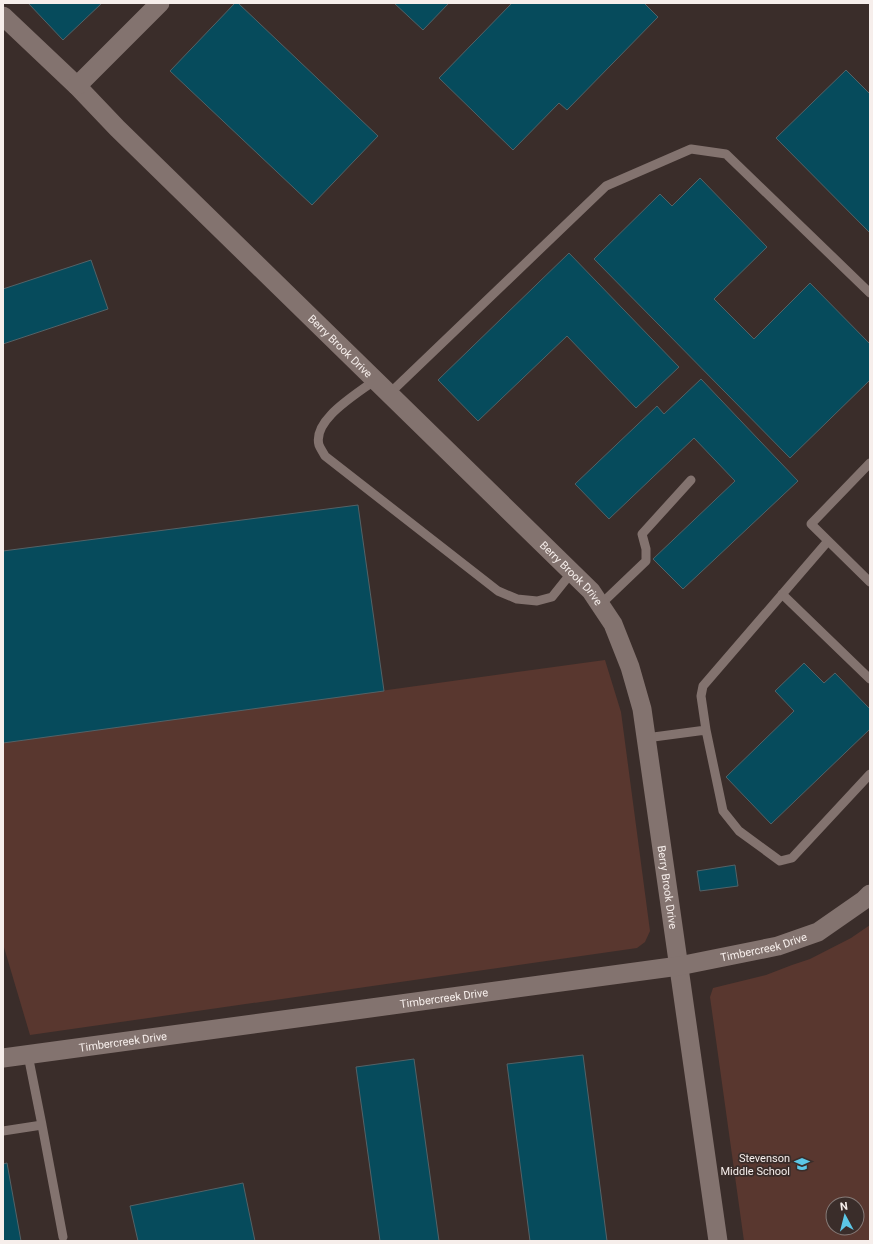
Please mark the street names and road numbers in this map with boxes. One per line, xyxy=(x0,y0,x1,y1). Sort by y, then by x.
street label: Berry Brook Drive xyxy=(306,312,375,380)
street label: Berry Brook Drive xyxy=(537,538,605,608)
street label: Berry Brook Drive xyxy=(655,844,680,930)
street label: Timbercreek Drive xyxy=(719,930,809,964)
street label: Timbercreek Drive xyxy=(399,986,489,1010)
street label: Timbercreek Drive xyxy=(78,1029,168,1054)

